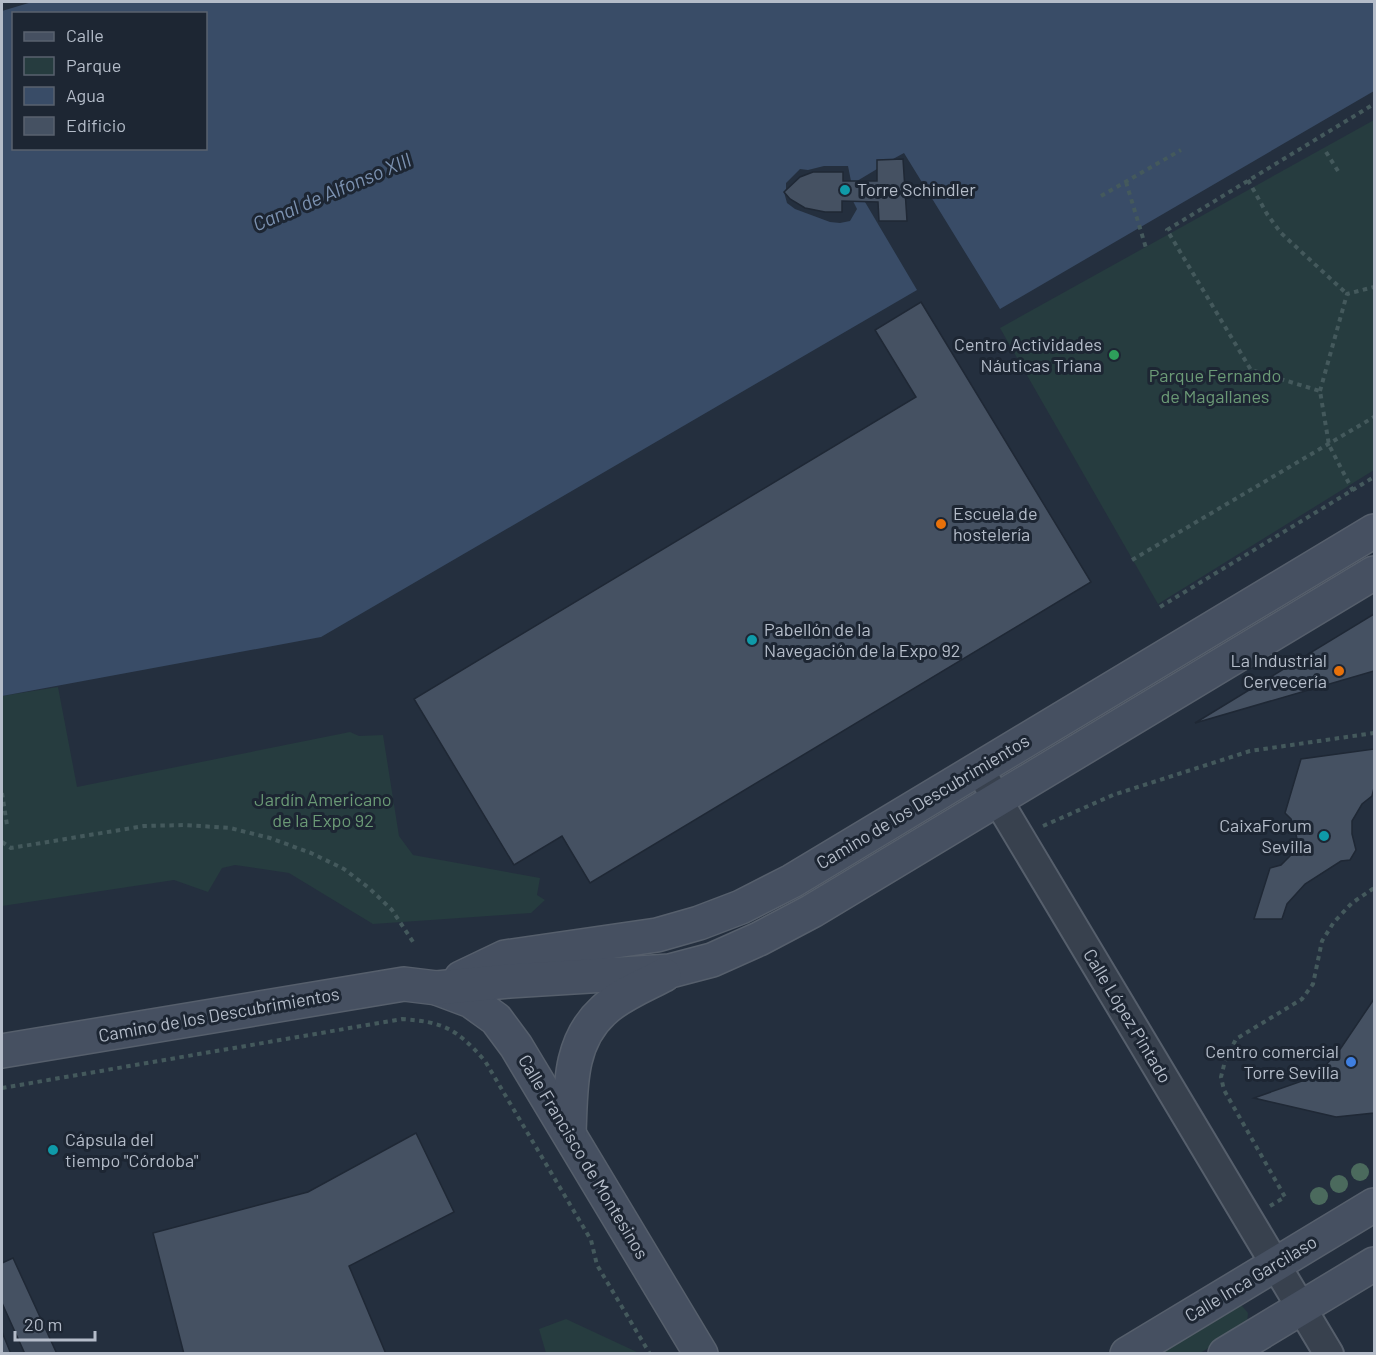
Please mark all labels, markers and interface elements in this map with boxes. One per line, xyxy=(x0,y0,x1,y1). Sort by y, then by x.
legend xyxy=(12,12,207,150)
text: Calle xyxy=(66,24,104,46)
text: Parque xyxy=(66,54,121,76)
text: Agua xyxy=(66,84,105,106)
text: Edificio xyxy=(66,114,126,136)
water label: Canal de Alfonso XIII xyxy=(249,147,414,235)
place label: Torre Schindler xyxy=(857,178,976,200)
marker: Torre Schindler xyxy=(838,183,852,197)
place label: Centro Actividades Náuticas Triana xyxy=(954,333,1102,376)
marker: Centro Actividades Náuticas Triana xyxy=(1107,348,1121,362)
park label: Parque Fernando de Magallanes xyxy=(1149,364,1281,407)
place label: Escuela de hostelería xyxy=(953,502,1038,545)
marker: Escuela de hostelería xyxy=(934,517,948,531)
place label: Pabellón de la Navegación de la Expo 92 xyxy=(764,618,961,661)
marker: Pabellón de la Navegación de la Expo 92 xyxy=(745,633,759,647)
place label: La Industrial Cervecería xyxy=(1231,649,1327,692)
marker: La Industrial Cervecería xyxy=(1332,664,1346,678)
street label: Camino de los Descubrimientos xyxy=(812,729,1033,874)
park label: Jardín Americano de la Expo 92 xyxy=(254,788,392,831)
place label: CaixaForum Sevilla xyxy=(1219,814,1312,857)
marker: CaixaForum Sevilla xyxy=(1317,829,1331,843)
street label: Calle López Pintado xyxy=(1079,944,1177,1087)
street label: Camino de los Descubrimientos xyxy=(97,982,341,1046)
place label: Centro comercial Torre Sevilla xyxy=(1205,1040,1339,1083)
street label: Calle Francisco de Montesinos xyxy=(514,1050,654,1263)
marker: Centro comercial Torre Sevilla xyxy=(1344,1055,1358,1069)
place label: Cápsula del tiempo "Córdoba" xyxy=(65,1128,199,1171)
marker: Cápsula del tiempo "Córdoba" xyxy=(46,1143,60,1157)
street label: Calle Inca Garcilaso xyxy=(1180,1230,1321,1326)
scale bar xyxy=(15,1304,94,1342)
text: 20 m xyxy=(24,1313,62,1335)

